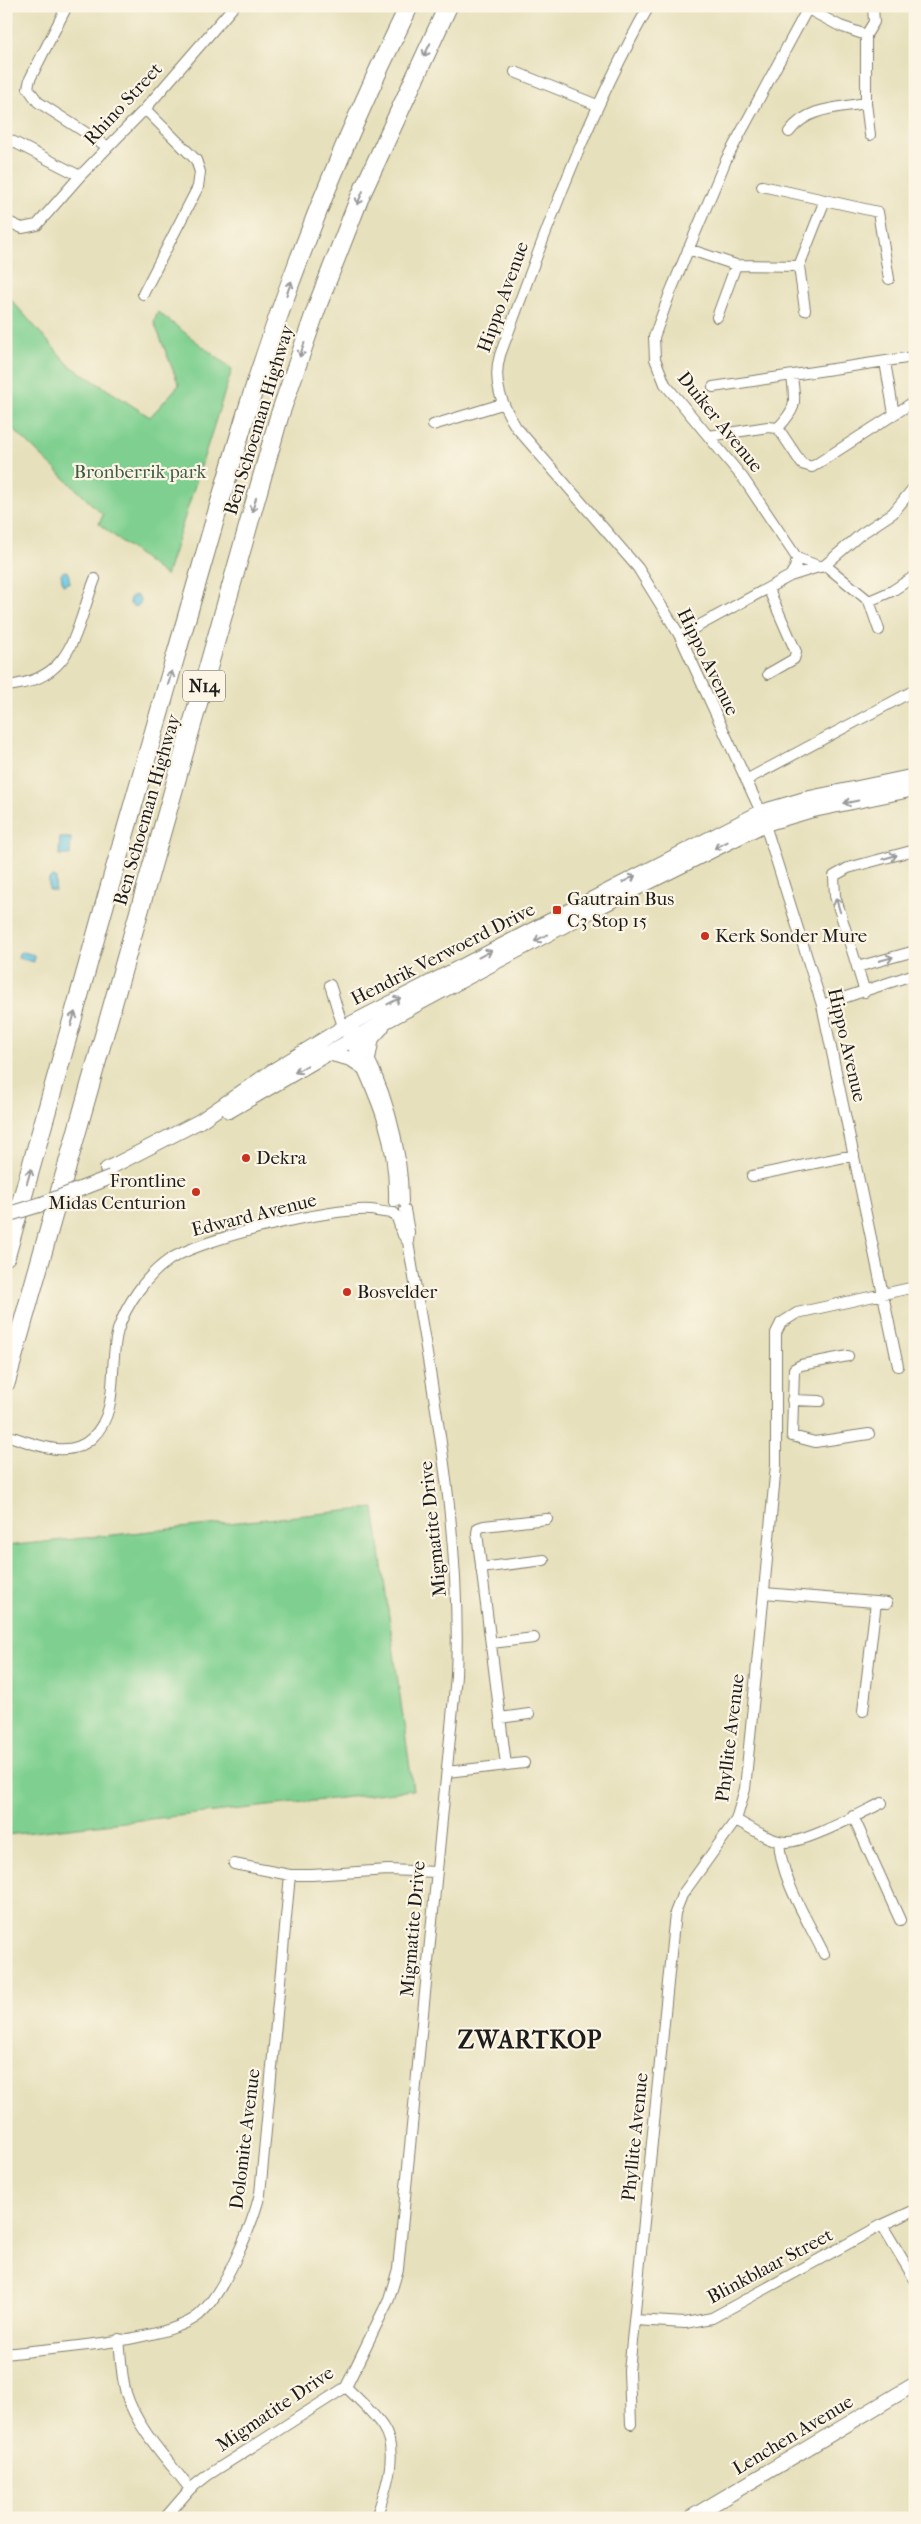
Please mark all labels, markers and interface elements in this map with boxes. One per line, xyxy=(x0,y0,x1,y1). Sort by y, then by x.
one-way arrow xyxy=(422,42,431,57)
street label: Rhino Street xyxy=(79,58,167,150)
one-way arrow xyxy=(355,190,364,205)
street label: Hippo Avenue xyxy=(473,239,533,355)
one-way arrow xyxy=(285,281,294,296)
street label: Ben Schoeman Highway xyxy=(220,321,299,518)
one-way arrow xyxy=(297,342,306,357)
street label: Duiker Avenue xyxy=(673,367,767,477)
park label: Bronberrik park xyxy=(74,461,206,483)
one-way arrow xyxy=(249,497,258,513)
street label: Hippo Avenue xyxy=(673,605,743,719)
one-way arrow xyxy=(165,670,175,686)
road number: N14 xyxy=(183,670,225,701)
street label: Ben Schoeman Highway xyxy=(109,711,185,908)
one-way arrow xyxy=(843,798,859,807)
one-way arrow xyxy=(714,840,729,850)
one-way arrow xyxy=(882,851,898,861)
one-way arrow xyxy=(622,874,637,884)
place label: Gautrain Bus C3 Stop 15 xyxy=(567,888,674,932)
street label: Hendrik Verwoerd Drive xyxy=(347,898,539,1010)
one-way arrow xyxy=(833,898,843,914)
marker: Gautrain Bus C3 Stop 15 xyxy=(551,904,563,916)
place label: Kerk Sonder Mure xyxy=(715,925,867,947)
marker: Kerk Sonder Mure xyxy=(699,930,711,942)
one-way arrow xyxy=(534,934,548,944)
one-way arrow xyxy=(477,949,492,958)
one-way arrow xyxy=(878,954,894,963)
street label: Hippo Avenue xyxy=(823,986,871,1104)
one-way arrow xyxy=(386,996,401,1005)
one-way arrow xyxy=(68,1012,78,1028)
one-way arrow xyxy=(293,1064,308,1074)
place label: Dekra xyxy=(256,1147,307,1169)
marker: Dekra xyxy=(240,1152,252,1164)
one-way arrow xyxy=(24,1168,34,1184)
place label: Frontline Midas Centurion xyxy=(48,1170,186,1214)
marker: Frontline Midas Centurion xyxy=(190,1186,202,1198)
street label: Edward Avenue xyxy=(189,1189,319,1241)
place label: Bosvelder xyxy=(357,1281,438,1303)
marker: Bosvelder xyxy=(341,1286,353,1298)
street label: Migmatite Drive xyxy=(415,1460,451,1598)
street label: Phyllite Avenue xyxy=(711,1673,749,1803)
street label: Migmatite Drive xyxy=(396,1860,430,1998)
district label: ZWARTKOP xyxy=(458,2026,602,2054)
street label: Dolomite Avenue xyxy=(225,2067,265,2211)
street label: Phyllite Avenue xyxy=(617,2072,653,2202)
street label: Blinkblaar Street xyxy=(704,2224,837,2308)
street label: Migmatite Drive xyxy=(212,2362,338,2456)
street label: Lenchen Avenue xyxy=(729,2390,857,2480)

